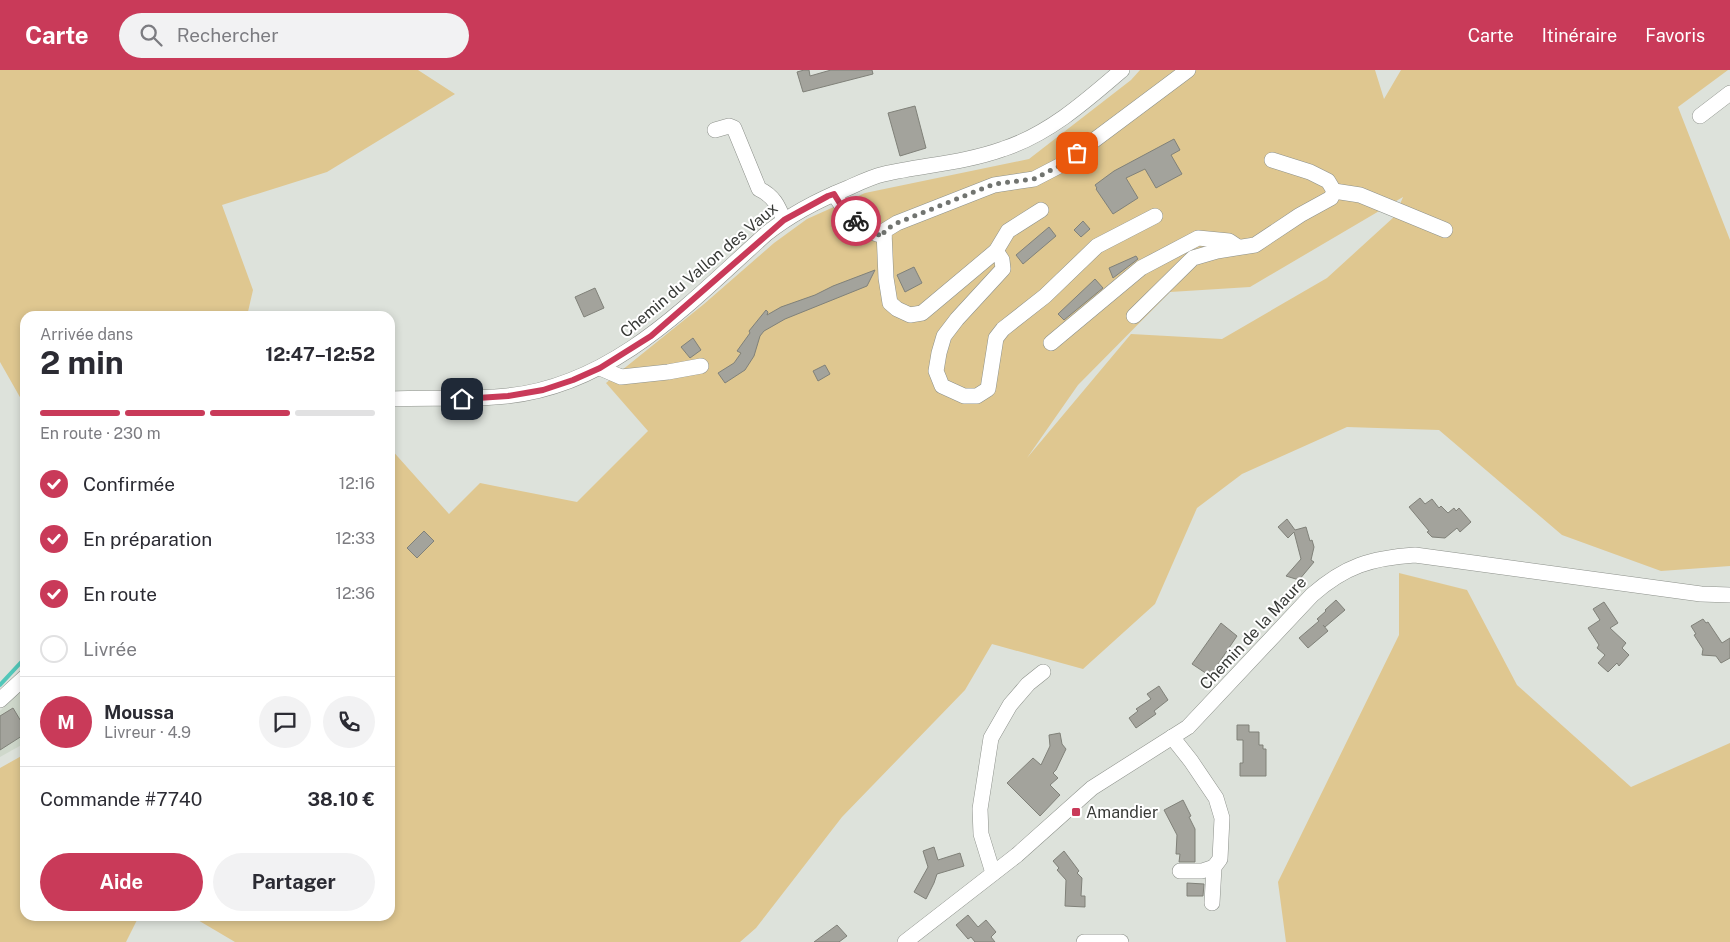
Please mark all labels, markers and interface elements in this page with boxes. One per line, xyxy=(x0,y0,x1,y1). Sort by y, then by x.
search box xyxy=(119,13,469,58)
text: Carte xyxy=(25,21,89,49)
icon: search xyxy=(137,21,165,49)
text: Rechercher xyxy=(177,24,279,46)
text: Carte xyxy=(1468,25,1514,46)
text: Itinéraire xyxy=(1542,25,1617,46)
text: Favoris xyxy=(1645,25,1705,46)
pin xyxy=(1056,132,1098,174)
icon: bag xyxy=(1063,139,1091,167)
courier xyxy=(831,196,881,246)
street label: Chemin du Vallon des Vaux xyxy=(616,199,782,341)
icon: bike xyxy=(842,207,870,235)
text: Arrivée dans xyxy=(40,325,133,344)
text: 12:47–12:52 xyxy=(265,343,375,365)
text: 2 min xyxy=(40,344,124,381)
pin xyxy=(441,378,483,420)
icon: home xyxy=(448,385,476,413)
text: En route · 230 m xyxy=(40,424,161,443)
icon: check xyxy=(40,470,68,498)
text: Confirmée xyxy=(83,473,175,495)
text: 12:16 xyxy=(339,474,375,493)
icon: check xyxy=(40,525,68,553)
text: En préparation xyxy=(83,528,212,550)
text: 12:33 xyxy=(335,529,375,548)
street label: Chemin de la Maure xyxy=(1196,573,1310,693)
icon: check xyxy=(40,580,68,608)
text: En route xyxy=(83,583,157,605)
text: 12:36 xyxy=(335,584,375,603)
text: Livrée xyxy=(83,638,137,660)
button: chat xyxy=(259,696,311,748)
button: phone xyxy=(323,696,375,748)
text: Moussa xyxy=(104,701,174,723)
text: M xyxy=(57,711,75,733)
text: Livreur · 4.9 xyxy=(104,723,191,742)
text: Commande #7740 xyxy=(40,788,202,810)
text: 38.10 € xyxy=(308,788,375,810)
place label: Amandier xyxy=(1086,803,1158,822)
marker: Amandier xyxy=(1070,806,1082,818)
button: Aide xyxy=(40,853,203,911)
button: Partager xyxy=(213,853,375,911)

